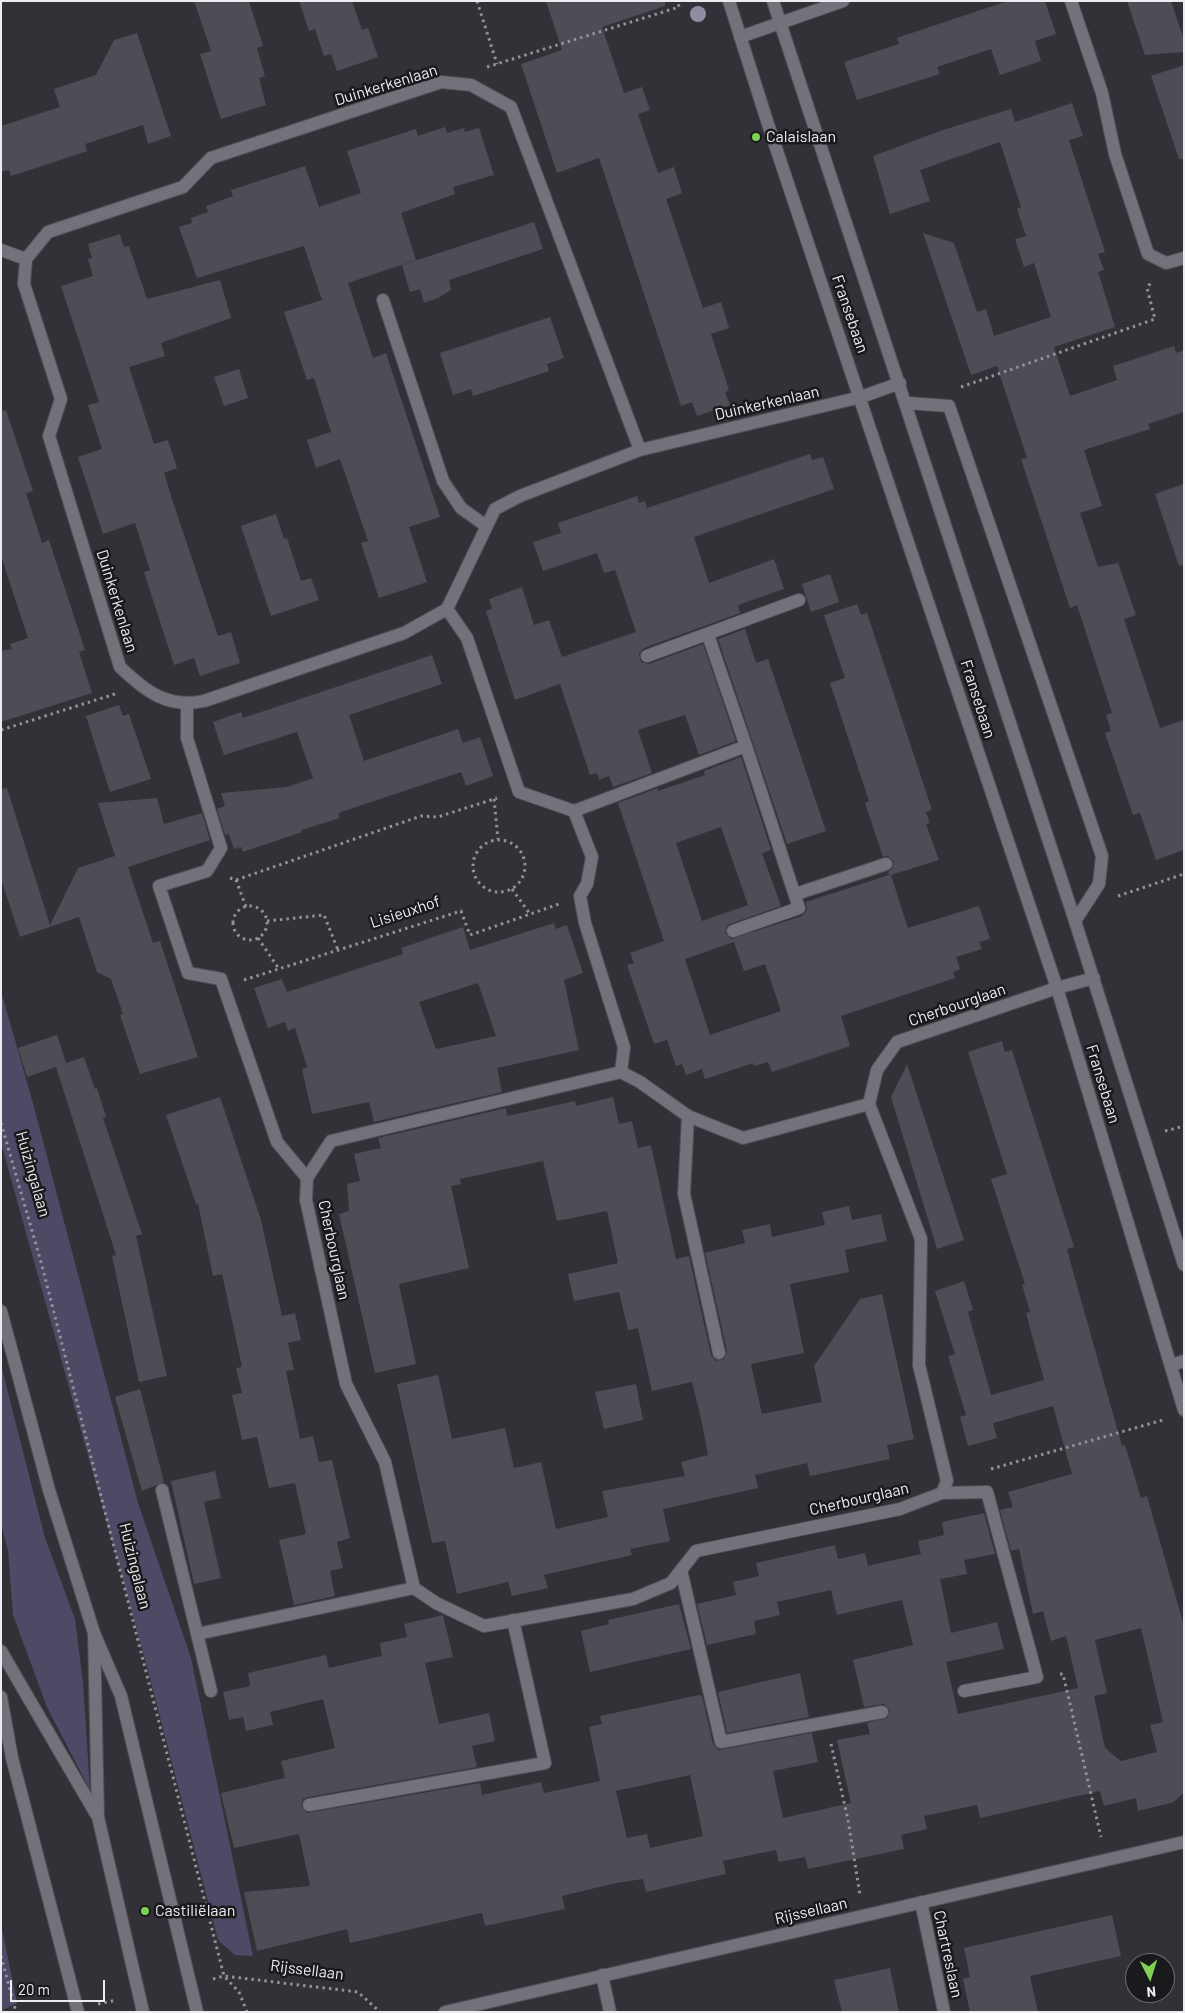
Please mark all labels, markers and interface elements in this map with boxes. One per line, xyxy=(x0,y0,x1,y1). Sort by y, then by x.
street label: Duinkerkenlaan xyxy=(332,60,440,110)
place label: Calaislaan xyxy=(766,127,836,147)
marker: Calaislaan xyxy=(750,131,762,143)
street label: Fransebaan xyxy=(828,272,872,356)
street label: Duinkerkenlaan xyxy=(713,382,821,424)
street label: Duinkerkenlaan xyxy=(92,547,142,655)
street label: Fransebaan xyxy=(956,657,1000,741)
street label: Lisieuxhof xyxy=(368,892,442,932)
street label: Cherbourglaan xyxy=(906,979,1008,1031)
street label: Fransebaan xyxy=(1082,1042,1124,1126)
street label: Huizingalaan xyxy=(12,1129,54,1219)
street label: Cherbourglaan xyxy=(314,1198,354,1302)
street label: Cherbourglaan xyxy=(807,1478,911,1520)
street label: Huizingalaan xyxy=(115,1521,155,1611)
street label: Rijssellaan xyxy=(773,1893,849,1929)
place label: Castiliëlaan xyxy=(155,1901,235,1921)
marker: Castiliëlaan xyxy=(139,1905,151,1917)
street label: Chartreslaan xyxy=(929,1909,967,1999)
north arrow xyxy=(1125,1953,1175,2003)
street label: Rijssellaan xyxy=(269,1956,345,1984)
scale bar xyxy=(12,1970,108,2002)
text: 20 m xyxy=(18,1980,50,1998)
text: N xyxy=(1146,1984,1157,2001)

